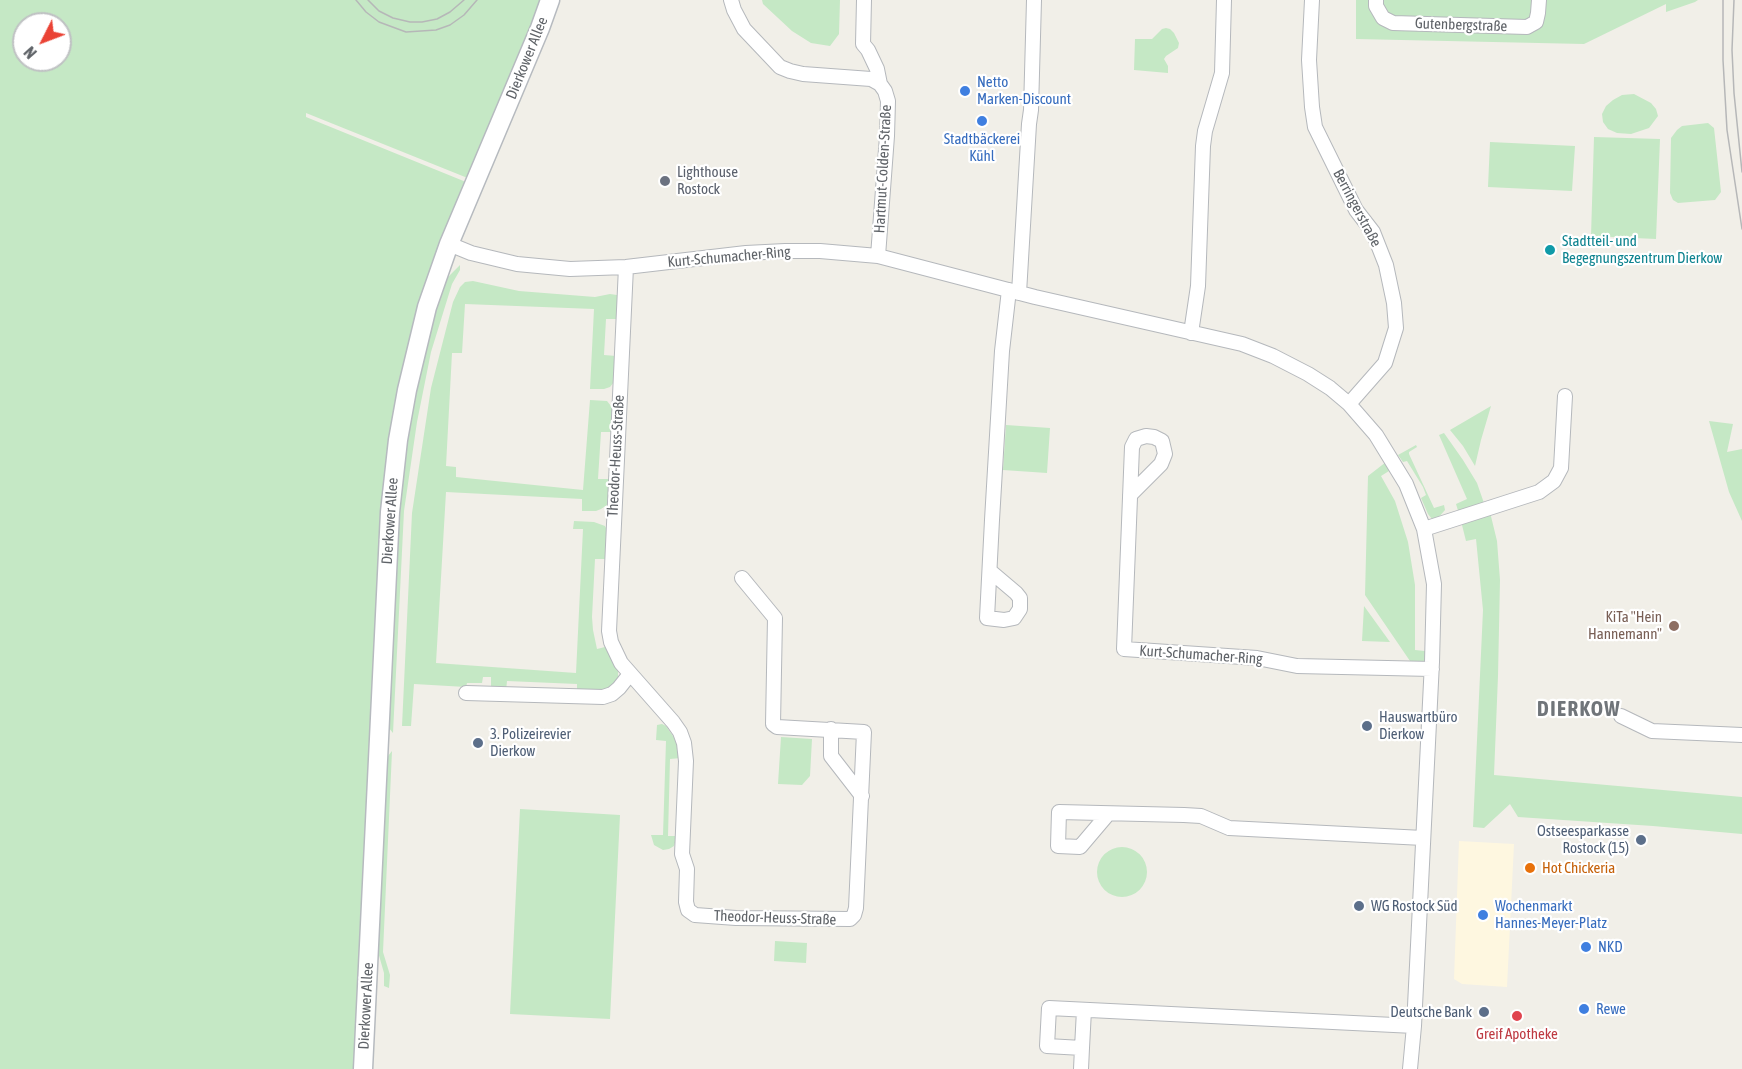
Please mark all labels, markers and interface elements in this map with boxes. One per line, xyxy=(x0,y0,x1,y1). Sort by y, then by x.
north arrow xyxy=(12,12,72,72)
street label: Dierkower Allee xyxy=(502,14,552,102)
street label: Gutenbergstraße xyxy=(1415,14,1507,36)
text: N xyxy=(20,43,40,62)
place label: Netto Marken-Discount xyxy=(977,73,1071,108)
marker: Netto Marken-Discount xyxy=(958,84,972,98)
street label: Hartmut-Colden-Straße xyxy=(871,104,895,234)
marker: Stadtbäckerei Kühl xyxy=(975,114,989,128)
place label: Stadtbäckerei Kühl xyxy=(944,130,1020,165)
place label: Lighthouse Rostock xyxy=(677,163,738,198)
street label: Berringerstraße xyxy=(1329,166,1385,250)
marker: Lighthouse Rostock xyxy=(658,174,672,188)
place label: Stadtteil- und Begegnungszentrum Dierkow xyxy=(1562,232,1722,267)
street label: Kurt-Schumacher-Ring xyxy=(667,243,791,271)
marker: Stadtteil- und Begegnungszentrum Dierkow xyxy=(1543,243,1557,257)
street label: Theodor-Heuss-Straße xyxy=(604,394,628,518)
street label: Dierkower Allee xyxy=(378,477,402,565)
place label: KiTa "Hein Hannemann" xyxy=(1588,608,1662,643)
marker: KiTa "Hein Hannemann" xyxy=(1667,619,1681,633)
street label: Kurt-Schumacher-Ring xyxy=(1139,642,1263,668)
district label: DIERKOW xyxy=(1537,696,1621,722)
place label: Hauswartbüro Dierkow xyxy=(1379,708,1457,743)
marker: Hauswartbüro Dierkow xyxy=(1360,719,1374,733)
place label: 3. Polizeirevier Dierkow xyxy=(490,725,571,760)
marker: 3. Polizeirevier Dierkow xyxy=(471,736,485,750)
place label: Ostseesparkasse Rostock (15) xyxy=(1537,822,1629,857)
marker: Ostseesparkasse Rostock (15) xyxy=(1634,833,1648,847)
place label: Hot Chickeria xyxy=(1542,859,1615,877)
marker: Hot Chickeria xyxy=(1523,861,1537,875)
place label: WG Rostock Süd xyxy=(1371,897,1458,915)
place label: Wochenmarkt Hannes-Meyer-Platz xyxy=(1495,897,1607,932)
marker: WG Rostock Süd xyxy=(1352,899,1366,913)
street label: Theodor-Heuss-Straße xyxy=(714,907,836,929)
marker: Wochenmarkt Hannes-Meyer-Platz xyxy=(1476,908,1490,922)
place label: NKD xyxy=(1598,938,1623,956)
marker: NKD xyxy=(1579,940,1593,954)
street label: Dierkower Allee xyxy=(355,962,377,1050)
place label: Rewe xyxy=(1596,1000,1626,1018)
marker: Rewe xyxy=(1577,1002,1591,1016)
place label: Deutsche Bank xyxy=(1390,1003,1472,1021)
marker: Deutsche Bank xyxy=(1477,1005,1491,1019)
marker: Greif Apotheke xyxy=(1510,1009,1524,1023)
place label: Greif Apotheke xyxy=(1476,1025,1558,1043)

